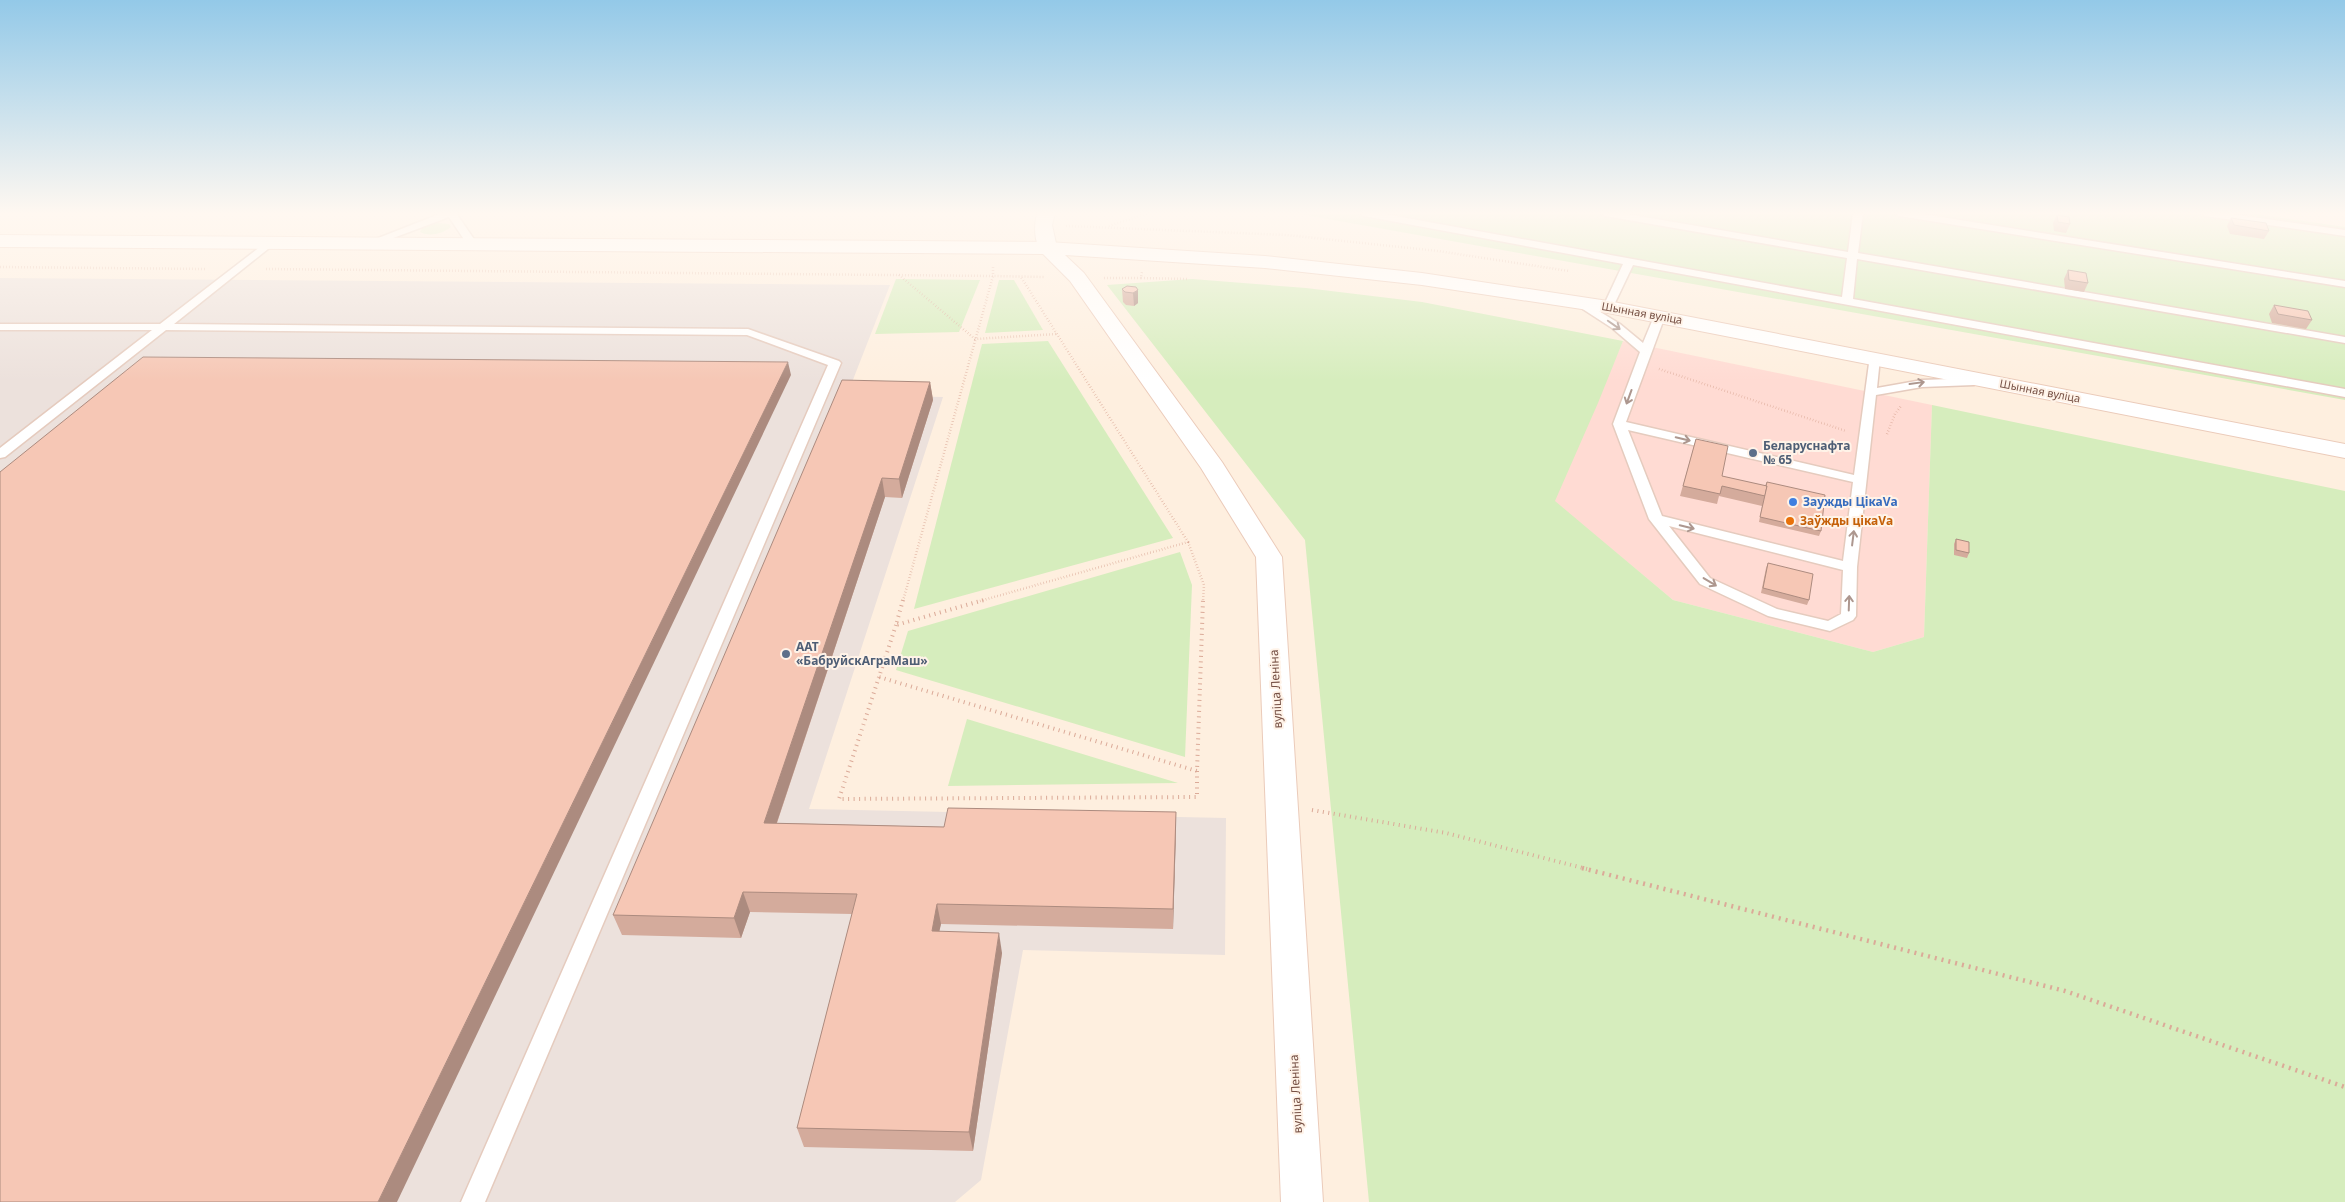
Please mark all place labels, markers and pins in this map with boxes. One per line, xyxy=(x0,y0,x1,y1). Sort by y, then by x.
place label: Беларуснафта № 65 xyxy=(1763,437,1850,468)
marker: Беларуснафта № 65 xyxy=(1747,447,1759,459)
place label: Заужды ЦікаVа xyxy=(1803,493,1898,510)
marker: Заужды ЦікаVа xyxy=(1787,496,1799,508)
place label: Заўжды цікаVа xyxy=(1800,512,1893,529)
marker: Заўжды цікаVа xyxy=(1784,515,1796,527)
place label: ААТ «БабруйскАграМаш» xyxy=(796,638,928,669)
marker: ААТ «БабруйскАграМаш» xyxy=(780,648,792,660)

